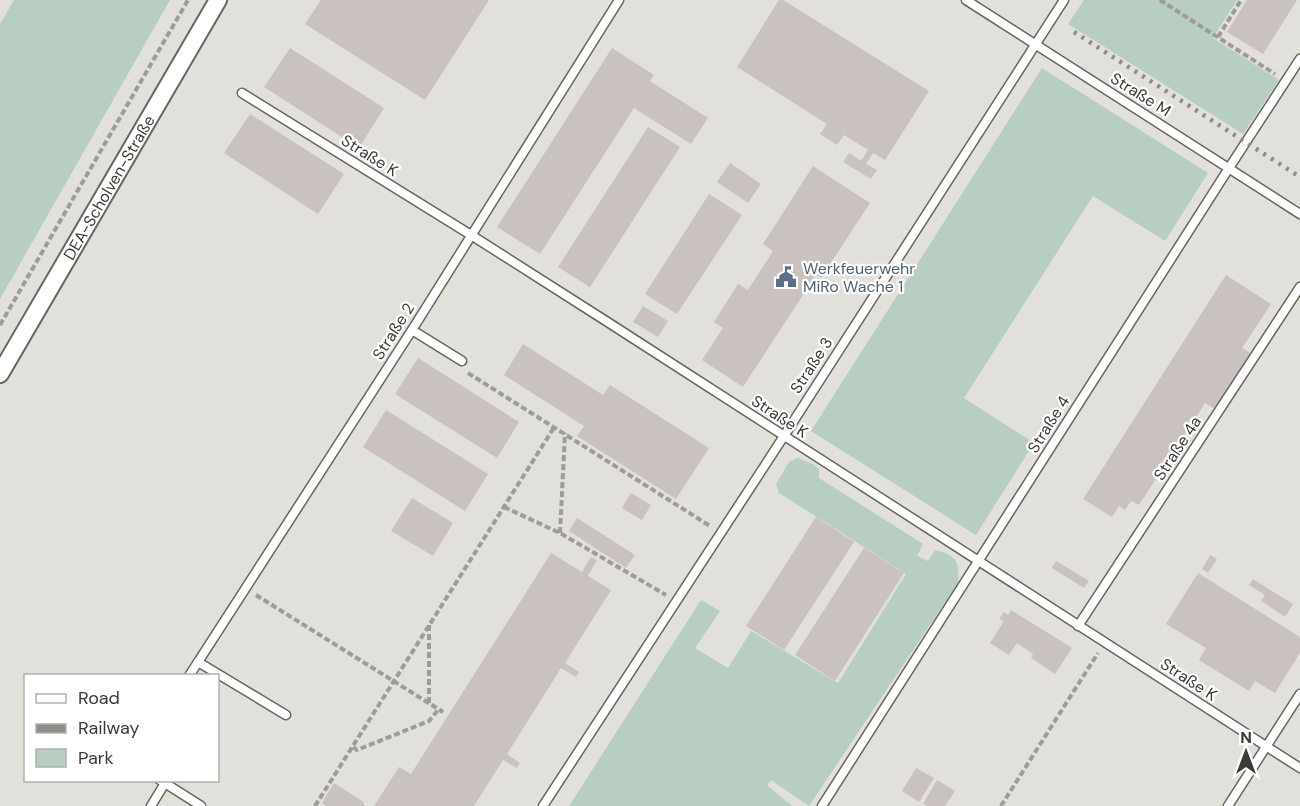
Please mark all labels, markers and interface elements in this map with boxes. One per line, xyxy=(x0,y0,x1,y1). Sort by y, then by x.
street label: Straße M xyxy=(1107,68,1175,121)
street label: DEA-Scholven-Straße xyxy=(59,111,160,264)
street label: Straße K xyxy=(337,130,402,181)
place label: Werkfeuerwehr MiRo Wache 1 xyxy=(803,258,915,297)
public building icon: Werkfeuerwehr MiRo Wache 1 xyxy=(774,265,798,289)
street label: Straße 2 xyxy=(368,299,419,364)
street label: Straße 3 xyxy=(785,333,837,398)
street label: Straße K xyxy=(747,390,812,442)
street label: Straße 4 xyxy=(1023,391,1074,457)
street label: Straße 4a xyxy=(1149,412,1206,484)
street label: Straße K xyxy=(1156,653,1221,705)
legend xyxy=(24,674,219,782)
text: Road xyxy=(78,686,120,710)
text: Railway xyxy=(78,716,140,740)
north arrow xyxy=(1216,722,1276,782)
text: N xyxy=(1240,727,1252,748)
text: Park xyxy=(78,746,114,770)

